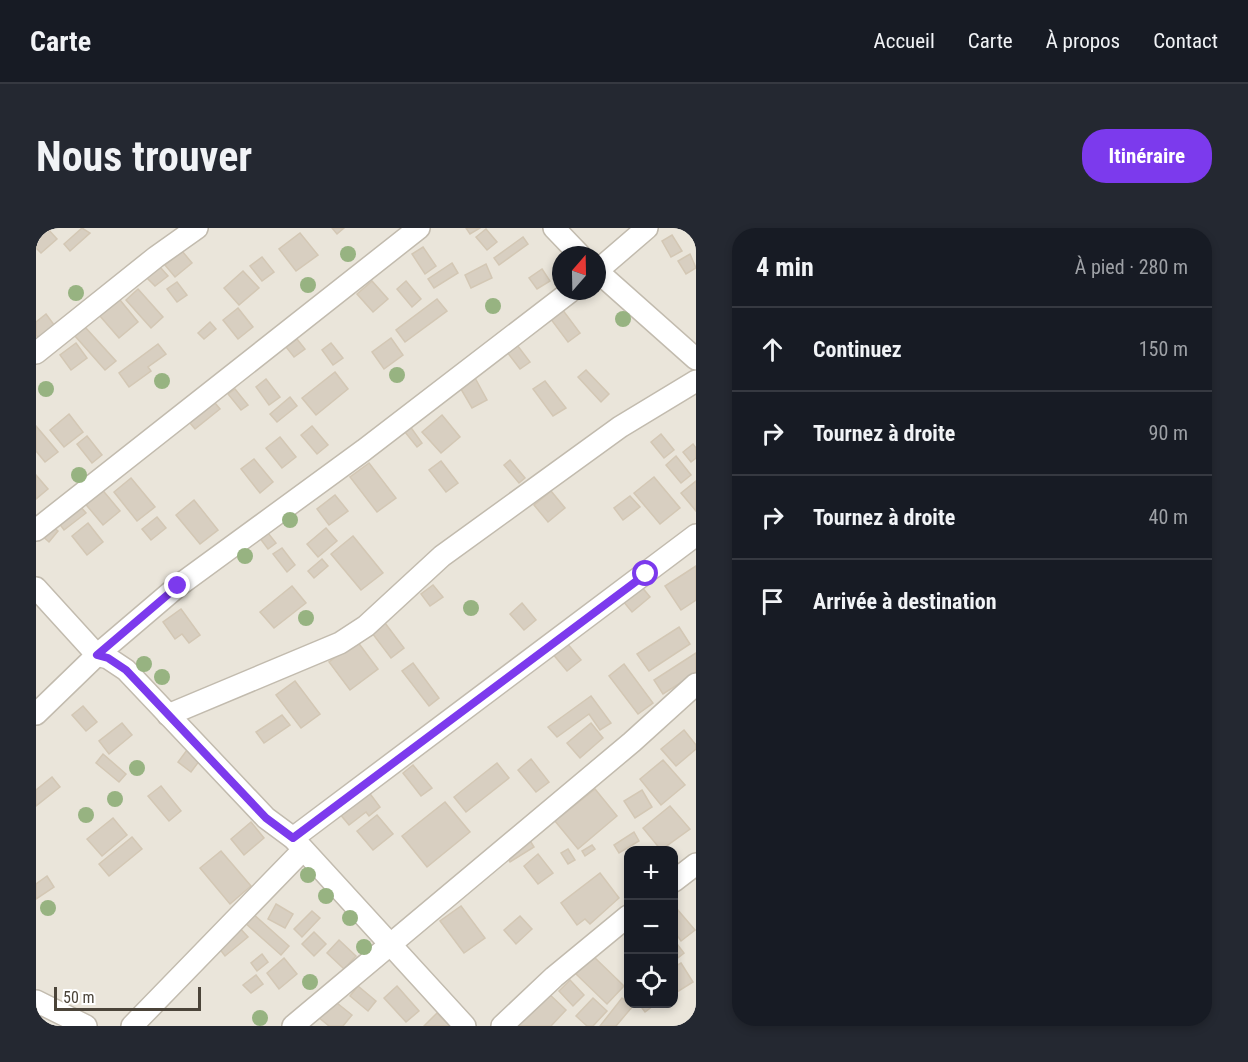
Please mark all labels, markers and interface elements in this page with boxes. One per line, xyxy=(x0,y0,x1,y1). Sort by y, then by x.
text: Carte xyxy=(30,25,91,58)
text: Accueil xyxy=(874,29,935,53)
text: Carte xyxy=(968,29,1013,53)
text: À propos xyxy=(1046,29,1120,53)
text: Contact xyxy=(1153,29,1218,53)
button: Itinéraire xyxy=(1082,129,1212,183)
text: Nous trouver xyxy=(36,132,252,181)
north arrow xyxy=(552,246,606,300)
text: 4 min xyxy=(756,252,814,282)
text: À pied · 280 m xyxy=(1075,255,1188,279)
icon: ahead xyxy=(756,333,789,366)
text: Continuez xyxy=(813,337,902,362)
text: 150 m xyxy=(1139,337,1188,361)
icon: right xyxy=(756,417,789,450)
text: Tournez à droite xyxy=(813,421,955,446)
text: 90 m xyxy=(1149,421,1188,445)
icon: right xyxy=(756,501,789,534)
text: Tournez à droite xyxy=(813,505,955,530)
text: 40 m xyxy=(1149,505,1188,529)
route start xyxy=(632,560,658,586)
route end xyxy=(164,572,190,598)
icon: arrive xyxy=(756,585,789,618)
text: Arrivée à destination xyxy=(813,589,997,614)
map controls xyxy=(624,846,678,1008)
button: + xyxy=(624,846,678,900)
button: − xyxy=(624,900,678,954)
button: locate xyxy=(624,954,678,1008)
scale bar xyxy=(54,984,201,1012)
text: 50 m xyxy=(63,988,95,1007)

